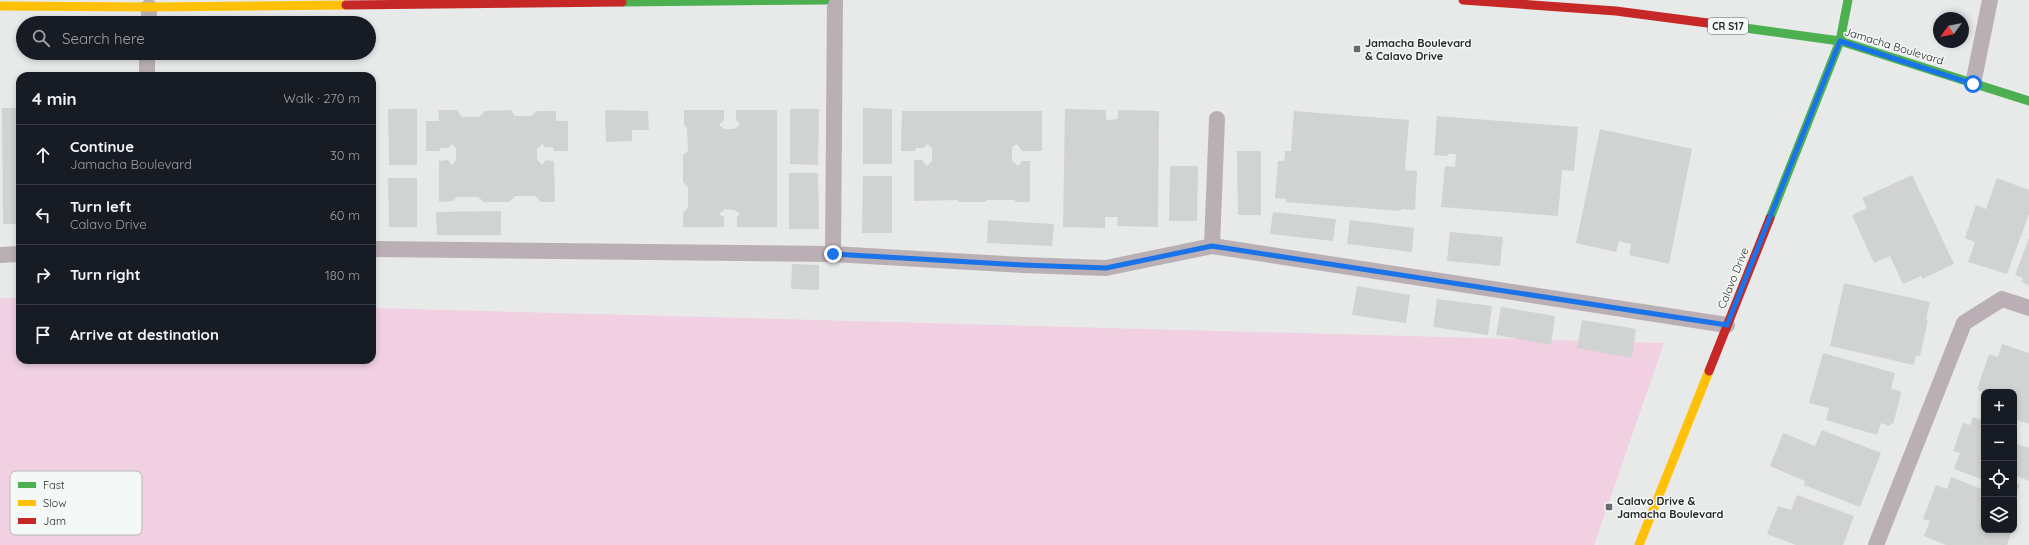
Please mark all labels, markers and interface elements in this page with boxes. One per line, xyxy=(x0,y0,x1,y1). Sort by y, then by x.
north arrow xyxy=(1933,12,1969,48)
search box xyxy=(16,16,376,60)
road number: CR S17 xyxy=(1708,18,1748,34)
street label: Jamacha Boulevard xyxy=(1843,24,1945,68)
icon: search xyxy=(30,27,52,49)
text: Search here xyxy=(62,29,145,48)
place label: Jamacha Boulevard & Calavo Drive xyxy=(1365,36,1472,63)
marker: Jamacha Boulevard & Calavo Drive xyxy=(1352,44,1362,54)
route start xyxy=(1964,75,1982,93)
text: 4 min xyxy=(32,88,77,109)
text: Walk · 270 m xyxy=(283,90,360,106)
text: Continue xyxy=(70,137,134,156)
icon: ahead xyxy=(32,144,54,166)
text: 30 m xyxy=(330,147,360,163)
text: Jamacha Boulevard xyxy=(70,156,192,172)
text: Turn left xyxy=(70,197,132,216)
icon: left xyxy=(32,204,54,226)
text: 60 m xyxy=(330,207,360,223)
text: Calavo Drive xyxy=(70,216,147,232)
route end xyxy=(824,245,842,263)
street label: Calavo Drive xyxy=(1714,245,1752,311)
icon: right xyxy=(32,264,54,286)
text: Turn right xyxy=(70,265,141,284)
text: 180 m xyxy=(325,267,360,283)
icon: arrive xyxy=(32,324,54,346)
text: Arrive at destination xyxy=(70,325,219,344)
map controls xyxy=(1981,389,2017,533)
button: + xyxy=(1981,389,2017,425)
button: − xyxy=(1981,425,2017,461)
button: locate xyxy=(1981,461,2017,497)
legend xyxy=(10,471,142,535)
text: Fast xyxy=(43,478,65,492)
place label: Calavo Drive & Jamacha Boulevard xyxy=(1617,494,1724,521)
text: Slow xyxy=(43,496,67,510)
button: layers xyxy=(1981,497,2017,533)
marker: Calavo Drive & Jamacha Boulevard xyxy=(1604,502,1614,512)
text: Jam xyxy=(43,514,66,528)

